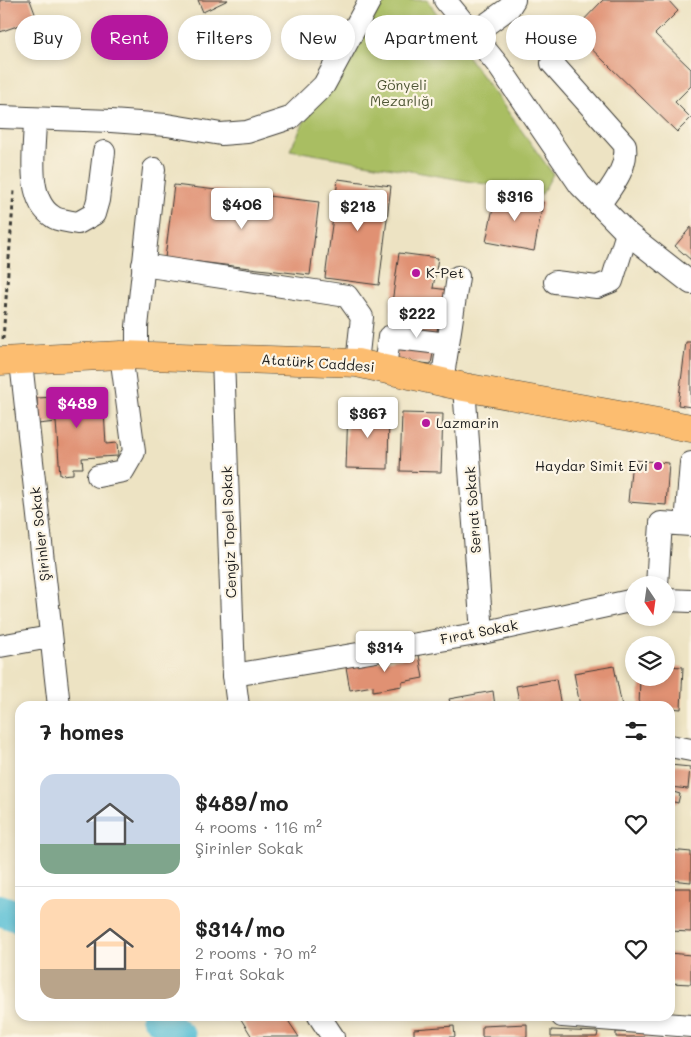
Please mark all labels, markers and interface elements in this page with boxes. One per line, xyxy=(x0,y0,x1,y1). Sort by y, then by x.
chip: Buy xyxy=(15,15,81,60)
chip: Rent xyxy=(91,15,168,60)
chip: Filters xyxy=(178,15,271,60)
chip: New xyxy=(281,15,355,60)
chip: Apartment xyxy=(365,15,496,60)
chip: House xyxy=(506,15,596,60)
park label: Gönyeli Mezarlığı xyxy=(370,75,434,110)
pin: $316 xyxy=(485,180,545,222)
text: $316 xyxy=(497,185,533,206)
pin: $406 xyxy=(212,188,272,230)
pin: $218 xyxy=(328,190,388,232)
text: $406 xyxy=(222,193,262,214)
text: $218 xyxy=(340,195,376,216)
place label: K-Pet xyxy=(426,263,464,282)
marker: K-Pet xyxy=(410,267,422,279)
pin: $222 xyxy=(387,296,447,339)
text: $222 xyxy=(399,302,435,323)
street label: Atatürk Caddesi xyxy=(261,349,375,376)
pin: $489 xyxy=(47,386,107,429)
text: $489 xyxy=(57,392,97,413)
pin: $367 xyxy=(338,396,398,439)
text: $367 xyxy=(349,402,387,423)
place label: Lazmarin xyxy=(436,413,499,432)
marker: Lazmarin xyxy=(420,417,432,429)
place label: Haydar Simit Evi xyxy=(535,456,648,475)
marker: Haydar Simit Evi xyxy=(652,460,664,472)
street label: Cengiz Topel Sokak xyxy=(217,466,240,598)
street label: Serıat Sokak xyxy=(460,466,485,554)
street label: Şirinler Sokak xyxy=(25,486,54,582)
north arrow xyxy=(625,576,675,626)
map controls xyxy=(625,576,675,686)
street label: Fırat Sokak xyxy=(439,615,519,648)
pin: $314 xyxy=(355,630,415,673)
text: $314 xyxy=(367,636,403,657)
button: layers xyxy=(625,636,675,686)
icon: filters xyxy=(622,717,650,745)
text: 7 homes xyxy=(40,718,124,745)
text: $489/mo xyxy=(195,789,289,816)
icon: home xyxy=(80,794,140,854)
icon: heart xyxy=(622,810,650,838)
text: 4 rooms · 116 m² xyxy=(195,816,322,837)
text: Şirinler Sokak xyxy=(195,837,303,858)
text: $314/mo xyxy=(195,915,285,942)
icon: home xyxy=(80,919,140,979)
icon: heart xyxy=(622,935,650,963)
text: 2 rooms · 70 m² xyxy=(195,942,316,963)
text: Fırat Sokak xyxy=(195,963,285,984)

